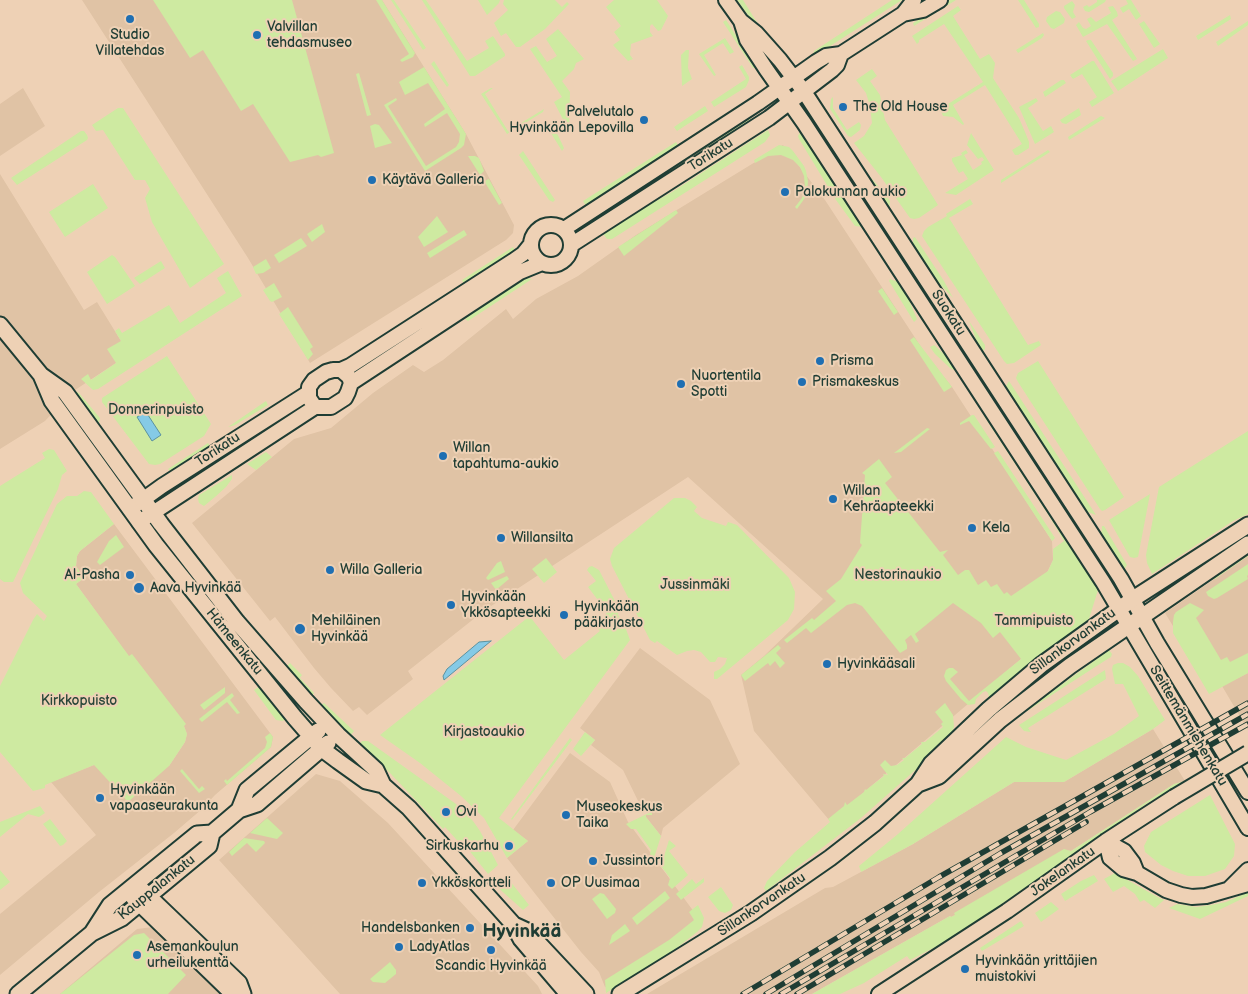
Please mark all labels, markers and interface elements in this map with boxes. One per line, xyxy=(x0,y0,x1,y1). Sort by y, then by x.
marker: Studio Villatehdas xyxy=(124,13,136,25)
place label: Valvillan tehdasmuseo xyxy=(267,19,352,52)
place label: Studio Villatehdas xyxy=(96,27,164,59)
marker: Valvillan tehdasmuseo xyxy=(251,29,263,41)
place label: The Old House xyxy=(853,99,947,115)
marker: The Old House xyxy=(837,101,849,113)
place label: Palvelutalo Hyvinkään Lepovilla xyxy=(509,104,634,136)
marker: Palvelutalo Hyvinkään Lepovilla xyxy=(638,114,650,126)
street label: Torikatu xyxy=(685,135,737,175)
place label: Käytävä Galleria xyxy=(382,172,484,188)
marker: Käytävä Galleria xyxy=(366,174,378,186)
place label: Palokunnan aukio xyxy=(795,184,906,200)
marker: Palokunnan aukio xyxy=(779,186,791,198)
street label: Suokatu xyxy=(927,287,969,339)
place label: Prisma xyxy=(830,353,874,369)
marker: Prisma xyxy=(814,355,826,367)
place label: Nuortentila Spotti xyxy=(691,368,761,401)
place label: Prismakeskus xyxy=(812,374,899,390)
marker: Prismakeskus xyxy=(796,376,808,388)
marker: Nuortentila Spotti xyxy=(675,378,687,390)
park label: Donnerinpuisto xyxy=(108,402,204,418)
street label: Torikatu xyxy=(193,429,243,471)
place label: Willan tapahtuma-aukio xyxy=(453,440,559,472)
marker: Willan tapahtuma-aukio xyxy=(437,450,449,462)
place label: Willan Kehräapteekki xyxy=(843,483,934,516)
marker: Willan Kehräapteekki xyxy=(827,493,839,505)
place label: Kela xyxy=(982,520,1010,536)
marker: Kela xyxy=(966,522,978,534)
place label: Willansilta xyxy=(511,530,573,546)
marker: Willansilta xyxy=(495,532,507,544)
place label: Willa Galleria xyxy=(340,562,422,578)
marker: Willa Galleria xyxy=(324,564,336,576)
place label: Al-Pasha xyxy=(64,567,120,583)
park label: Nestorinaukio xyxy=(854,567,942,583)
marker: Al-Pasha xyxy=(124,569,136,581)
park label: Jussinmäki xyxy=(660,577,730,593)
place label: Aava Hyvinkää xyxy=(150,580,242,596)
marker: Aava Hyvinkää xyxy=(132,581,146,595)
place label: Hyvinkään Ykkösapteekki xyxy=(461,589,551,622)
marker: Hyvinkään Ykkösapteekki xyxy=(445,599,457,611)
place label: Hyvinkään pääkirjasto xyxy=(574,599,643,632)
street label: Hämeenkatu xyxy=(202,605,266,679)
street label: Sillankorvankatu xyxy=(1027,605,1119,679)
marker: Hyvinkään pääkirjasto xyxy=(558,609,570,621)
place label: Mehiläinen Hyvinkää xyxy=(311,613,381,646)
park label: Tammipuisto xyxy=(994,613,1074,629)
marker: Mehiläinen Hyvinkää xyxy=(293,622,307,636)
place label: Hyvinkääsali xyxy=(837,656,915,672)
marker: Hyvinkääsali xyxy=(821,658,833,670)
street label: Seittemänmiehenkatu xyxy=(1145,663,1231,789)
park label: Kirkkopuisto xyxy=(41,693,117,709)
park label: Kirjastoaukio xyxy=(443,724,525,740)
place label: Hyvinkään vapaaseurakunta xyxy=(110,782,218,814)
marker: Hyvinkään vapaaseurakunta xyxy=(94,792,106,804)
place label: Museokeskus Taika xyxy=(576,799,662,832)
place label: Ovi xyxy=(456,804,477,820)
marker: Ovi xyxy=(440,806,452,818)
marker: Museokeskus Taika xyxy=(560,809,572,821)
place label: Sirkuskarhu xyxy=(426,838,499,854)
marker: Sirkuskarhu xyxy=(503,840,515,852)
street label: Jokelankatu xyxy=(1027,844,1099,900)
street label: Kauppalankatu xyxy=(115,852,199,924)
place label: Jussintori xyxy=(603,853,663,869)
marker: Jussintori xyxy=(587,855,599,867)
street label: Sillankorvankatu xyxy=(715,869,809,941)
place label: Ykköskortteli xyxy=(432,875,511,891)
place label: OP Uusimaa xyxy=(561,875,640,891)
marker: Ykköskortteli xyxy=(416,877,428,889)
marker: OP Uusimaa xyxy=(545,877,557,889)
place label: Handelsbanken xyxy=(361,920,460,936)
district label: Hyvinkää xyxy=(483,921,561,943)
marker: Handelsbanken xyxy=(464,922,476,934)
place label: Asemankoulun urheilukenttä xyxy=(147,939,239,972)
place label: LadyAtlas xyxy=(409,939,470,955)
marker: LadyAtlas xyxy=(393,941,405,953)
marker: Scandic Hyvinkää xyxy=(485,944,497,956)
marker: Asemankoulun urheilukenttä xyxy=(131,949,143,961)
place label: Hyvinkään yrittäjien muistokivi xyxy=(975,953,1097,986)
place label: Scandic Hyvinkää xyxy=(435,958,547,974)
marker: Hyvinkään yrittäjien muistokivi xyxy=(959,963,971,975)

